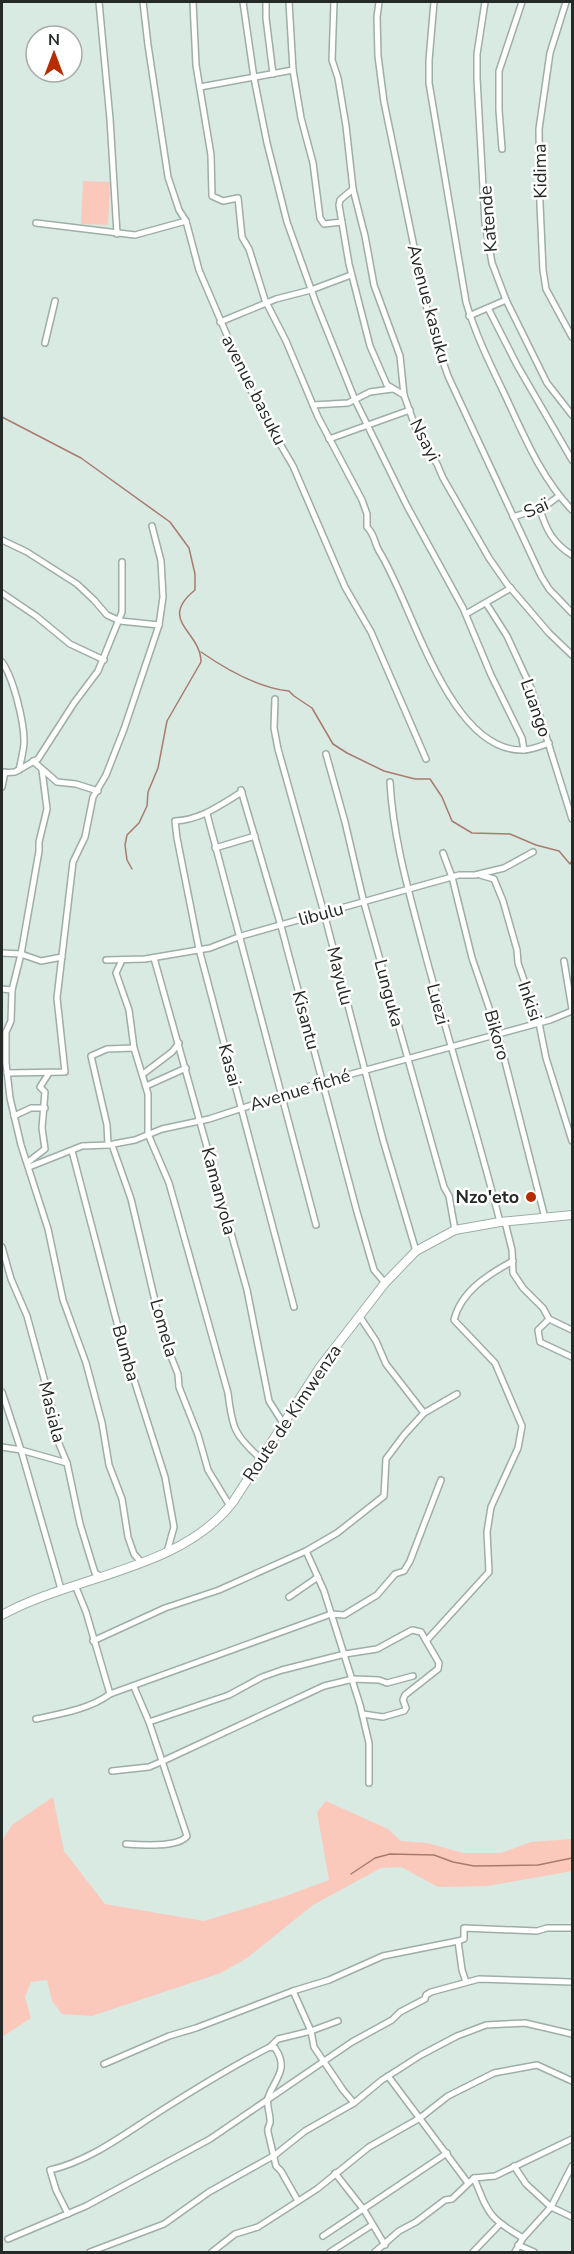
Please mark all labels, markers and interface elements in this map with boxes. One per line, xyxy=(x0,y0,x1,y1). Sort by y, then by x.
north arrow xyxy=(24,24,84,84)
text: N xyxy=(48,29,60,51)
street label: Kidima xyxy=(528,143,552,199)
street label: Katende xyxy=(473,185,503,253)
street label: Avenue kasuku xyxy=(402,242,456,366)
street label: avenue basuku xyxy=(216,331,292,449)
street label: Nsayi xyxy=(404,415,446,465)
street label: Saï xyxy=(520,492,553,524)
street label: Luango xyxy=(515,676,557,740)
street label: libulu xyxy=(296,897,346,931)
street label: Mayulu xyxy=(321,944,359,1008)
street label: Lunguka xyxy=(368,957,410,1029)
street label: Inkisi xyxy=(512,978,548,1024)
street label: Luezi xyxy=(421,981,455,1027)
street label: Kisantu xyxy=(287,988,325,1052)
street label: Bikoro xyxy=(478,1007,516,1063)
street label: Kasai xyxy=(213,1041,247,1089)
street label: Avenue fiché xyxy=(247,1063,353,1117)
street label: Kamanyola xyxy=(196,1144,242,1238)
place label: Nzo'eto xyxy=(456,1185,519,1209)
marker: Nzo'eto xyxy=(524,1190,538,1204)
street label: Lomela xyxy=(144,1296,184,1360)
street label: Bumba xyxy=(107,1322,145,1384)
street label: Route de Kimwenza xyxy=(237,1340,347,1486)
street label: Masiala xyxy=(33,1379,71,1445)

